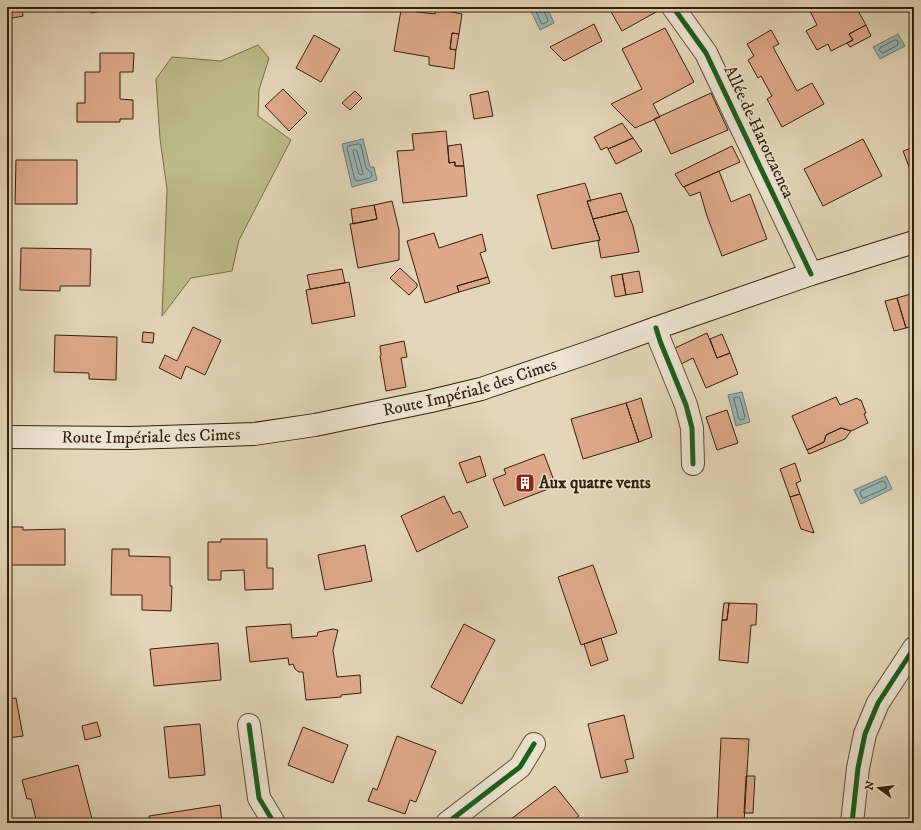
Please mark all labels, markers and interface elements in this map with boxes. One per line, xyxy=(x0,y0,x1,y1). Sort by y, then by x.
street label: Allée de Harotzaenea xyxy=(719,62,800,203)
street label: Route Impériale des Cimes xyxy=(381,353,560,422)
street label: Route Impériale des Cimes xyxy=(61,423,241,449)
building icon: Aux quatre vents xyxy=(514,472,536,494)
place label: Aux quatre vents xyxy=(538,472,651,494)
north arrow xyxy=(859,768,899,808)
text: N xyxy=(862,779,878,792)

